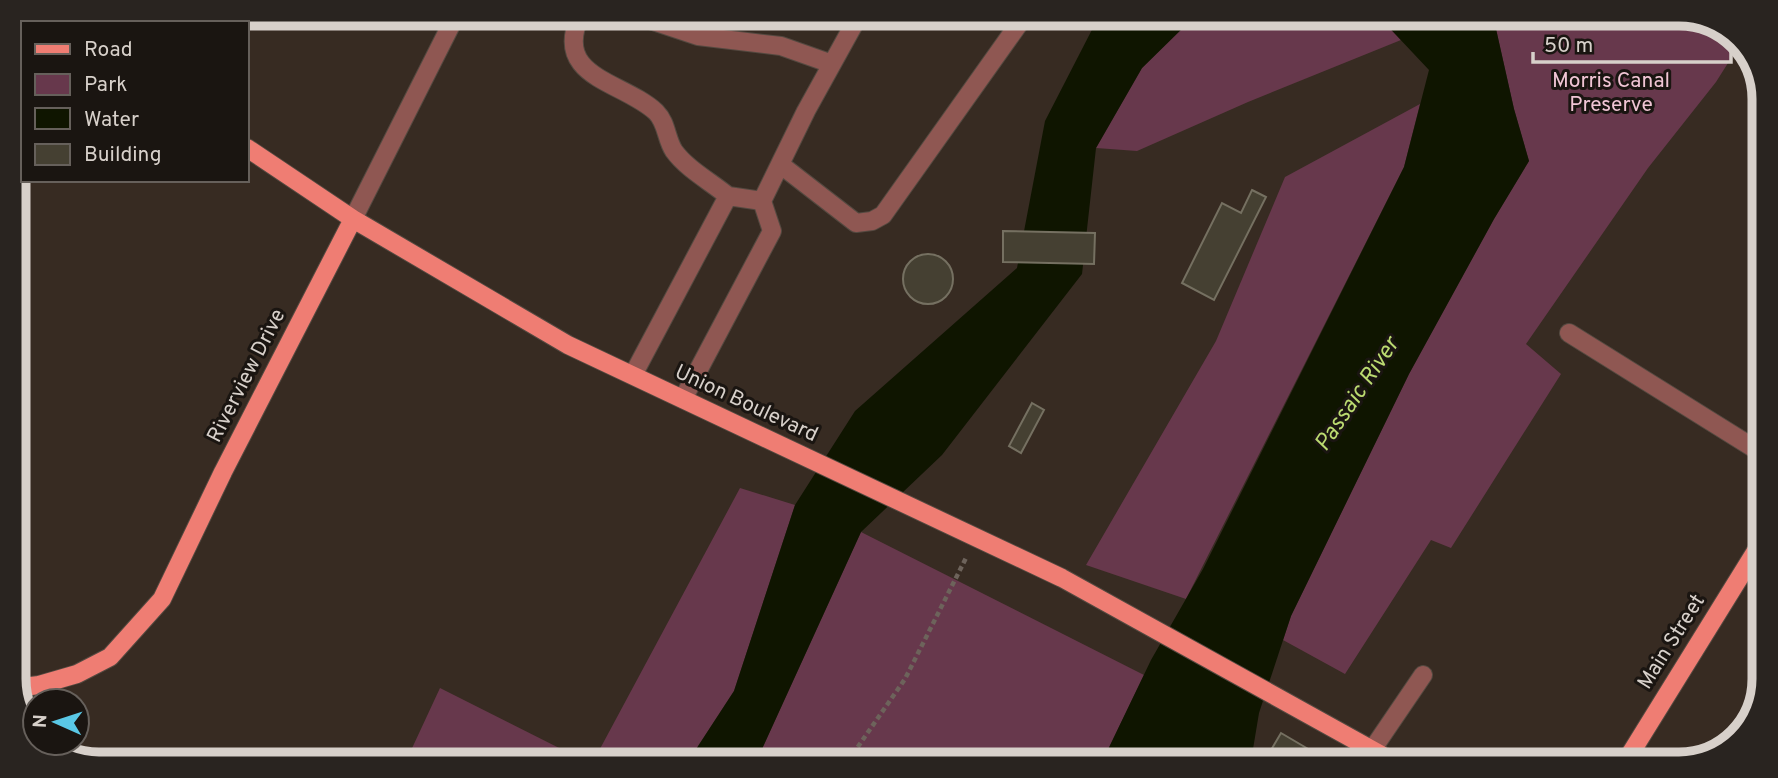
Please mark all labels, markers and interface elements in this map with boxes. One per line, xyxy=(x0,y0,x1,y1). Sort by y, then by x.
legend xyxy=(21,21,248,182)
scale bar xyxy=(1533,21,1731,65)
text: 50 m xyxy=(1544,33,1593,60)
text: Road xyxy=(84,37,133,64)
park label: Morris Canal Preserve xyxy=(1552,68,1670,119)
text: Park xyxy=(84,72,127,99)
text: Water xyxy=(84,107,139,134)
text: Building xyxy=(84,142,162,169)
street label: Riverview Drive xyxy=(202,305,292,447)
water label: Passaic River xyxy=(1309,330,1408,458)
street label: Union Boulevard xyxy=(670,359,822,449)
street label: Main Street xyxy=(1632,589,1712,695)
north arrow xyxy=(21,687,91,757)
text: N xyxy=(29,714,53,729)

